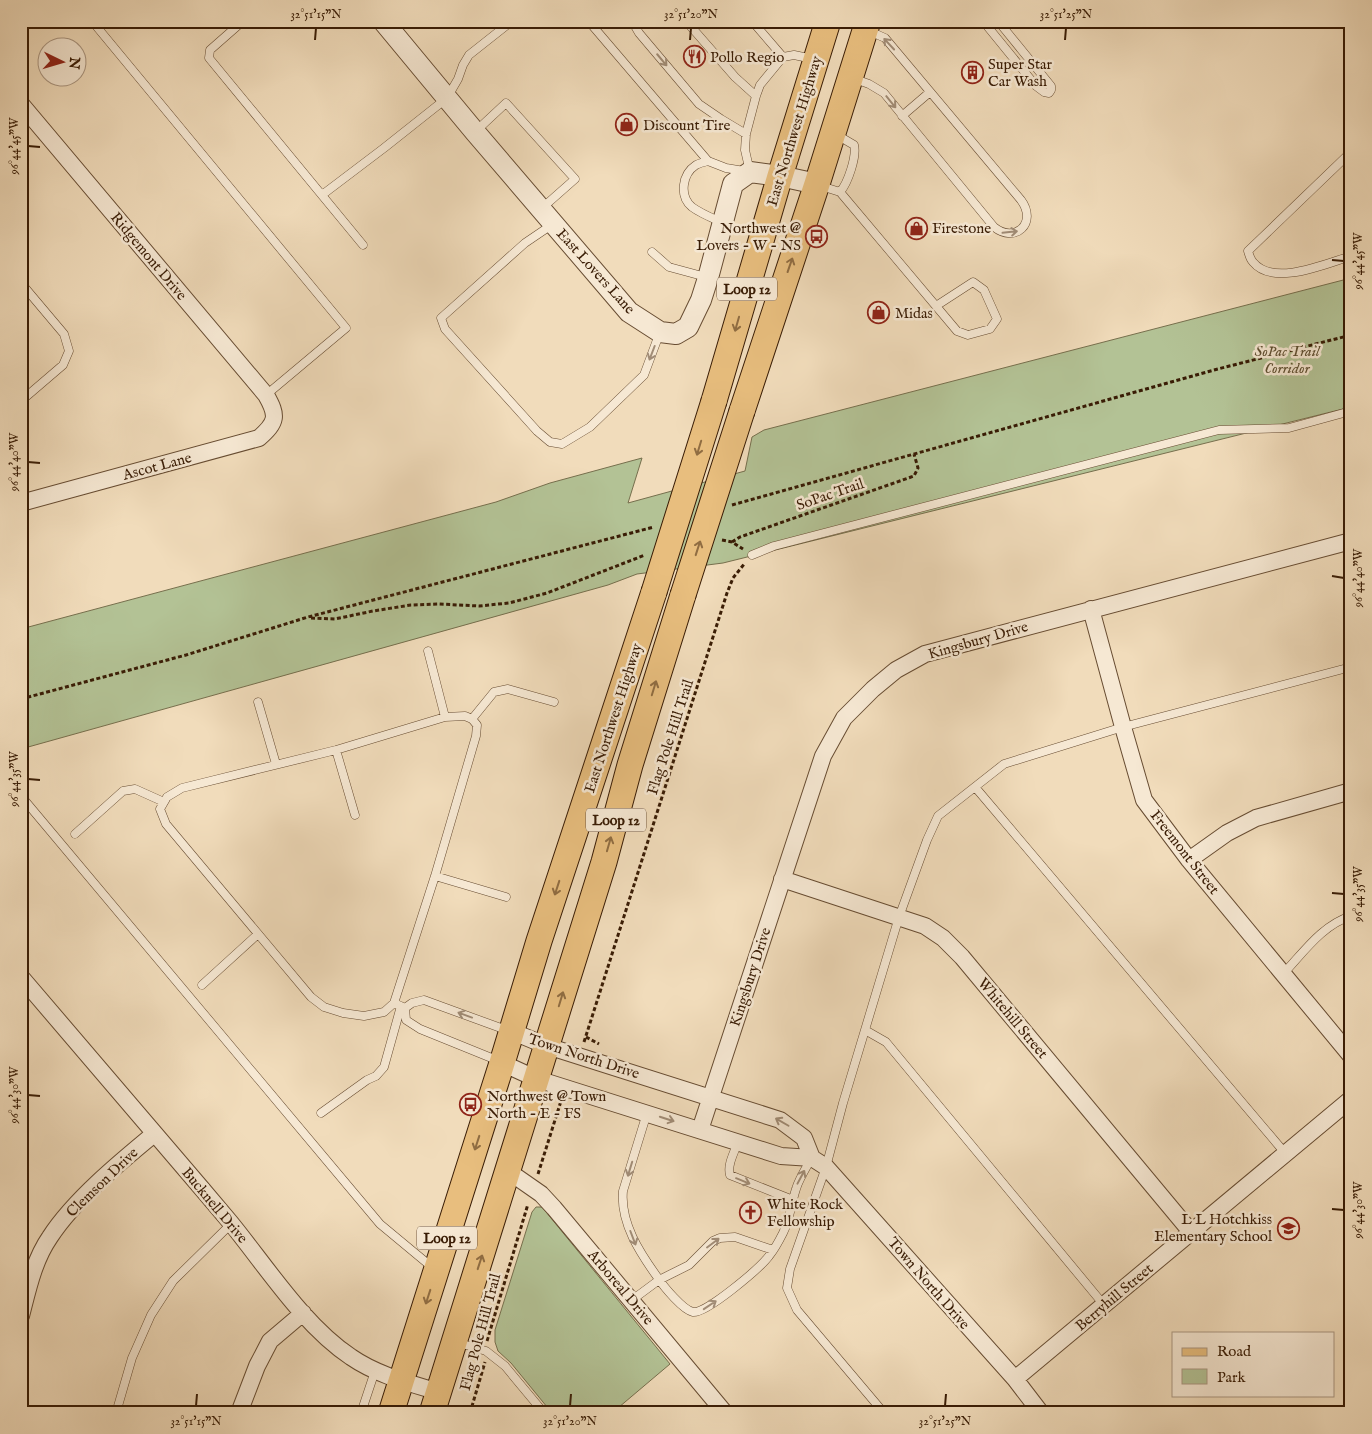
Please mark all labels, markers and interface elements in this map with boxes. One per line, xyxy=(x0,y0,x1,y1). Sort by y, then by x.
text: 32°51'15"N xyxy=(290,7,342,22)
text: 32°51'20"N xyxy=(664,7,719,22)
text: 32°51'25"N xyxy=(1040,7,1093,22)
one-way arrow xyxy=(883,37,895,50)
north arrow xyxy=(38,38,88,88)
restaurant icon: Pollo Regio xyxy=(682,45,706,69)
place label: Pollo Regio xyxy=(710,48,784,67)
one-way arrow xyxy=(656,53,667,66)
street label: East Northwest Highway xyxy=(763,53,827,209)
text: N xyxy=(64,55,84,70)
place label: Super Star Car Wash xyxy=(988,55,1053,91)
building icon: Super Star Car Wash xyxy=(960,61,984,85)
one-way arrow xyxy=(886,95,897,108)
shop icon: Discount Tire xyxy=(615,113,639,137)
place label: Discount Tire xyxy=(643,116,730,135)
text: 96°44'45"W xyxy=(7,117,22,175)
street label: Ridgemont Drive xyxy=(106,208,191,304)
shop icon: Firestone xyxy=(904,216,928,240)
place label: Northwest @ Lovers - W - NS xyxy=(696,219,801,255)
place label: Firestone xyxy=(932,219,991,238)
street label: East Lovers Lane xyxy=(552,225,639,318)
bus stop icon: Northwest @ Lovers - W - NS xyxy=(805,225,829,249)
one-way arrow xyxy=(1001,227,1017,237)
text: 96°44'45"W xyxy=(1351,232,1366,290)
one-way arrow xyxy=(786,258,795,273)
road number: Loop 12 xyxy=(717,278,777,300)
shop icon: Midas xyxy=(867,301,891,325)
place label: Midas xyxy=(895,304,933,323)
one-way arrow xyxy=(731,315,741,331)
park label: SoPac Trail Corridor xyxy=(1254,342,1321,378)
one-way arrow xyxy=(647,345,656,361)
text: 96°44'40"W xyxy=(7,432,22,492)
one-way arrow xyxy=(694,439,704,455)
street label: Ascot Lane xyxy=(120,448,194,485)
street label: SoPac Trail xyxy=(794,474,867,515)
one-way arrow xyxy=(694,541,703,557)
text: 96°44'40"W xyxy=(1351,548,1366,608)
street label: Kingsbury Drive xyxy=(926,617,1030,664)
street label: East Northwest Highway xyxy=(580,640,647,795)
street label: Flag Pole Hill Trail xyxy=(643,676,698,797)
one-way arrow xyxy=(650,680,659,696)
text: 96°44'35"W xyxy=(7,751,22,808)
street label: Freemont Street xyxy=(1146,806,1223,898)
road number: Loop 12 xyxy=(586,808,646,832)
one-way arrow xyxy=(605,836,615,852)
text: 96°44'35"W xyxy=(1351,866,1366,923)
one-way arrow xyxy=(552,879,561,895)
street label: Kingsbury Drive xyxy=(726,925,775,1029)
street label: Whitehill Street xyxy=(973,974,1052,1063)
one-way arrow xyxy=(557,991,567,1007)
one-way arrow xyxy=(458,1010,474,1019)
street label: Town North Drive xyxy=(526,1030,642,1083)
text: 96°44'30"W xyxy=(7,1066,22,1124)
place label: Northwest @ Town North - E - FS xyxy=(487,1087,606,1123)
bus stop icon: Northwest @ Town North - E - FS xyxy=(459,1093,483,1117)
one-way arrow xyxy=(658,1115,674,1124)
one-way arrow xyxy=(775,1117,789,1127)
one-way arrow xyxy=(472,1134,481,1150)
street label: Clemson Drive xyxy=(62,1143,142,1221)
one-way arrow xyxy=(624,1160,634,1176)
street label: Bucknell Drive xyxy=(177,1163,252,1247)
one-way arrow xyxy=(797,1171,807,1185)
one-way arrow xyxy=(735,1177,750,1186)
text: 96°44'30"W xyxy=(1351,1181,1366,1239)
place label: White Rock Fellowship xyxy=(767,1195,844,1231)
church icon: White Rock Fellowship xyxy=(739,1201,763,1225)
place label: L L Hotchkiss Elementary School xyxy=(1154,1210,1273,1246)
school or university icon: L L Hotchkiss Elementary School xyxy=(1276,1216,1300,1240)
road number: Loop 12 xyxy=(417,1226,477,1250)
one-way arrow xyxy=(629,1230,638,1245)
street label: Town North Drive xyxy=(883,1233,974,1333)
one-way arrow xyxy=(706,1238,720,1248)
street label: Arboreal Drive xyxy=(583,1245,658,1329)
one-way arrow xyxy=(475,1254,485,1270)
street label: Berryhill Street xyxy=(1072,1259,1157,1335)
street label: Flag Pole Hill Trail xyxy=(456,1271,505,1393)
one-way arrow xyxy=(422,1289,432,1305)
one-way arrow xyxy=(703,1300,717,1310)
legend xyxy=(1172,1332,1334,1396)
text: Road xyxy=(1217,1342,1252,1361)
text: Park xyxy=(1217,1368,1247,1387)
text: 32°51'15"N xyxy=(170,1414,222,1429)
text: 32°51'20"N xyxy=(543,1414,598,1429)
text: 32°51'25"N xyxy=(919,1414,972,1429)

